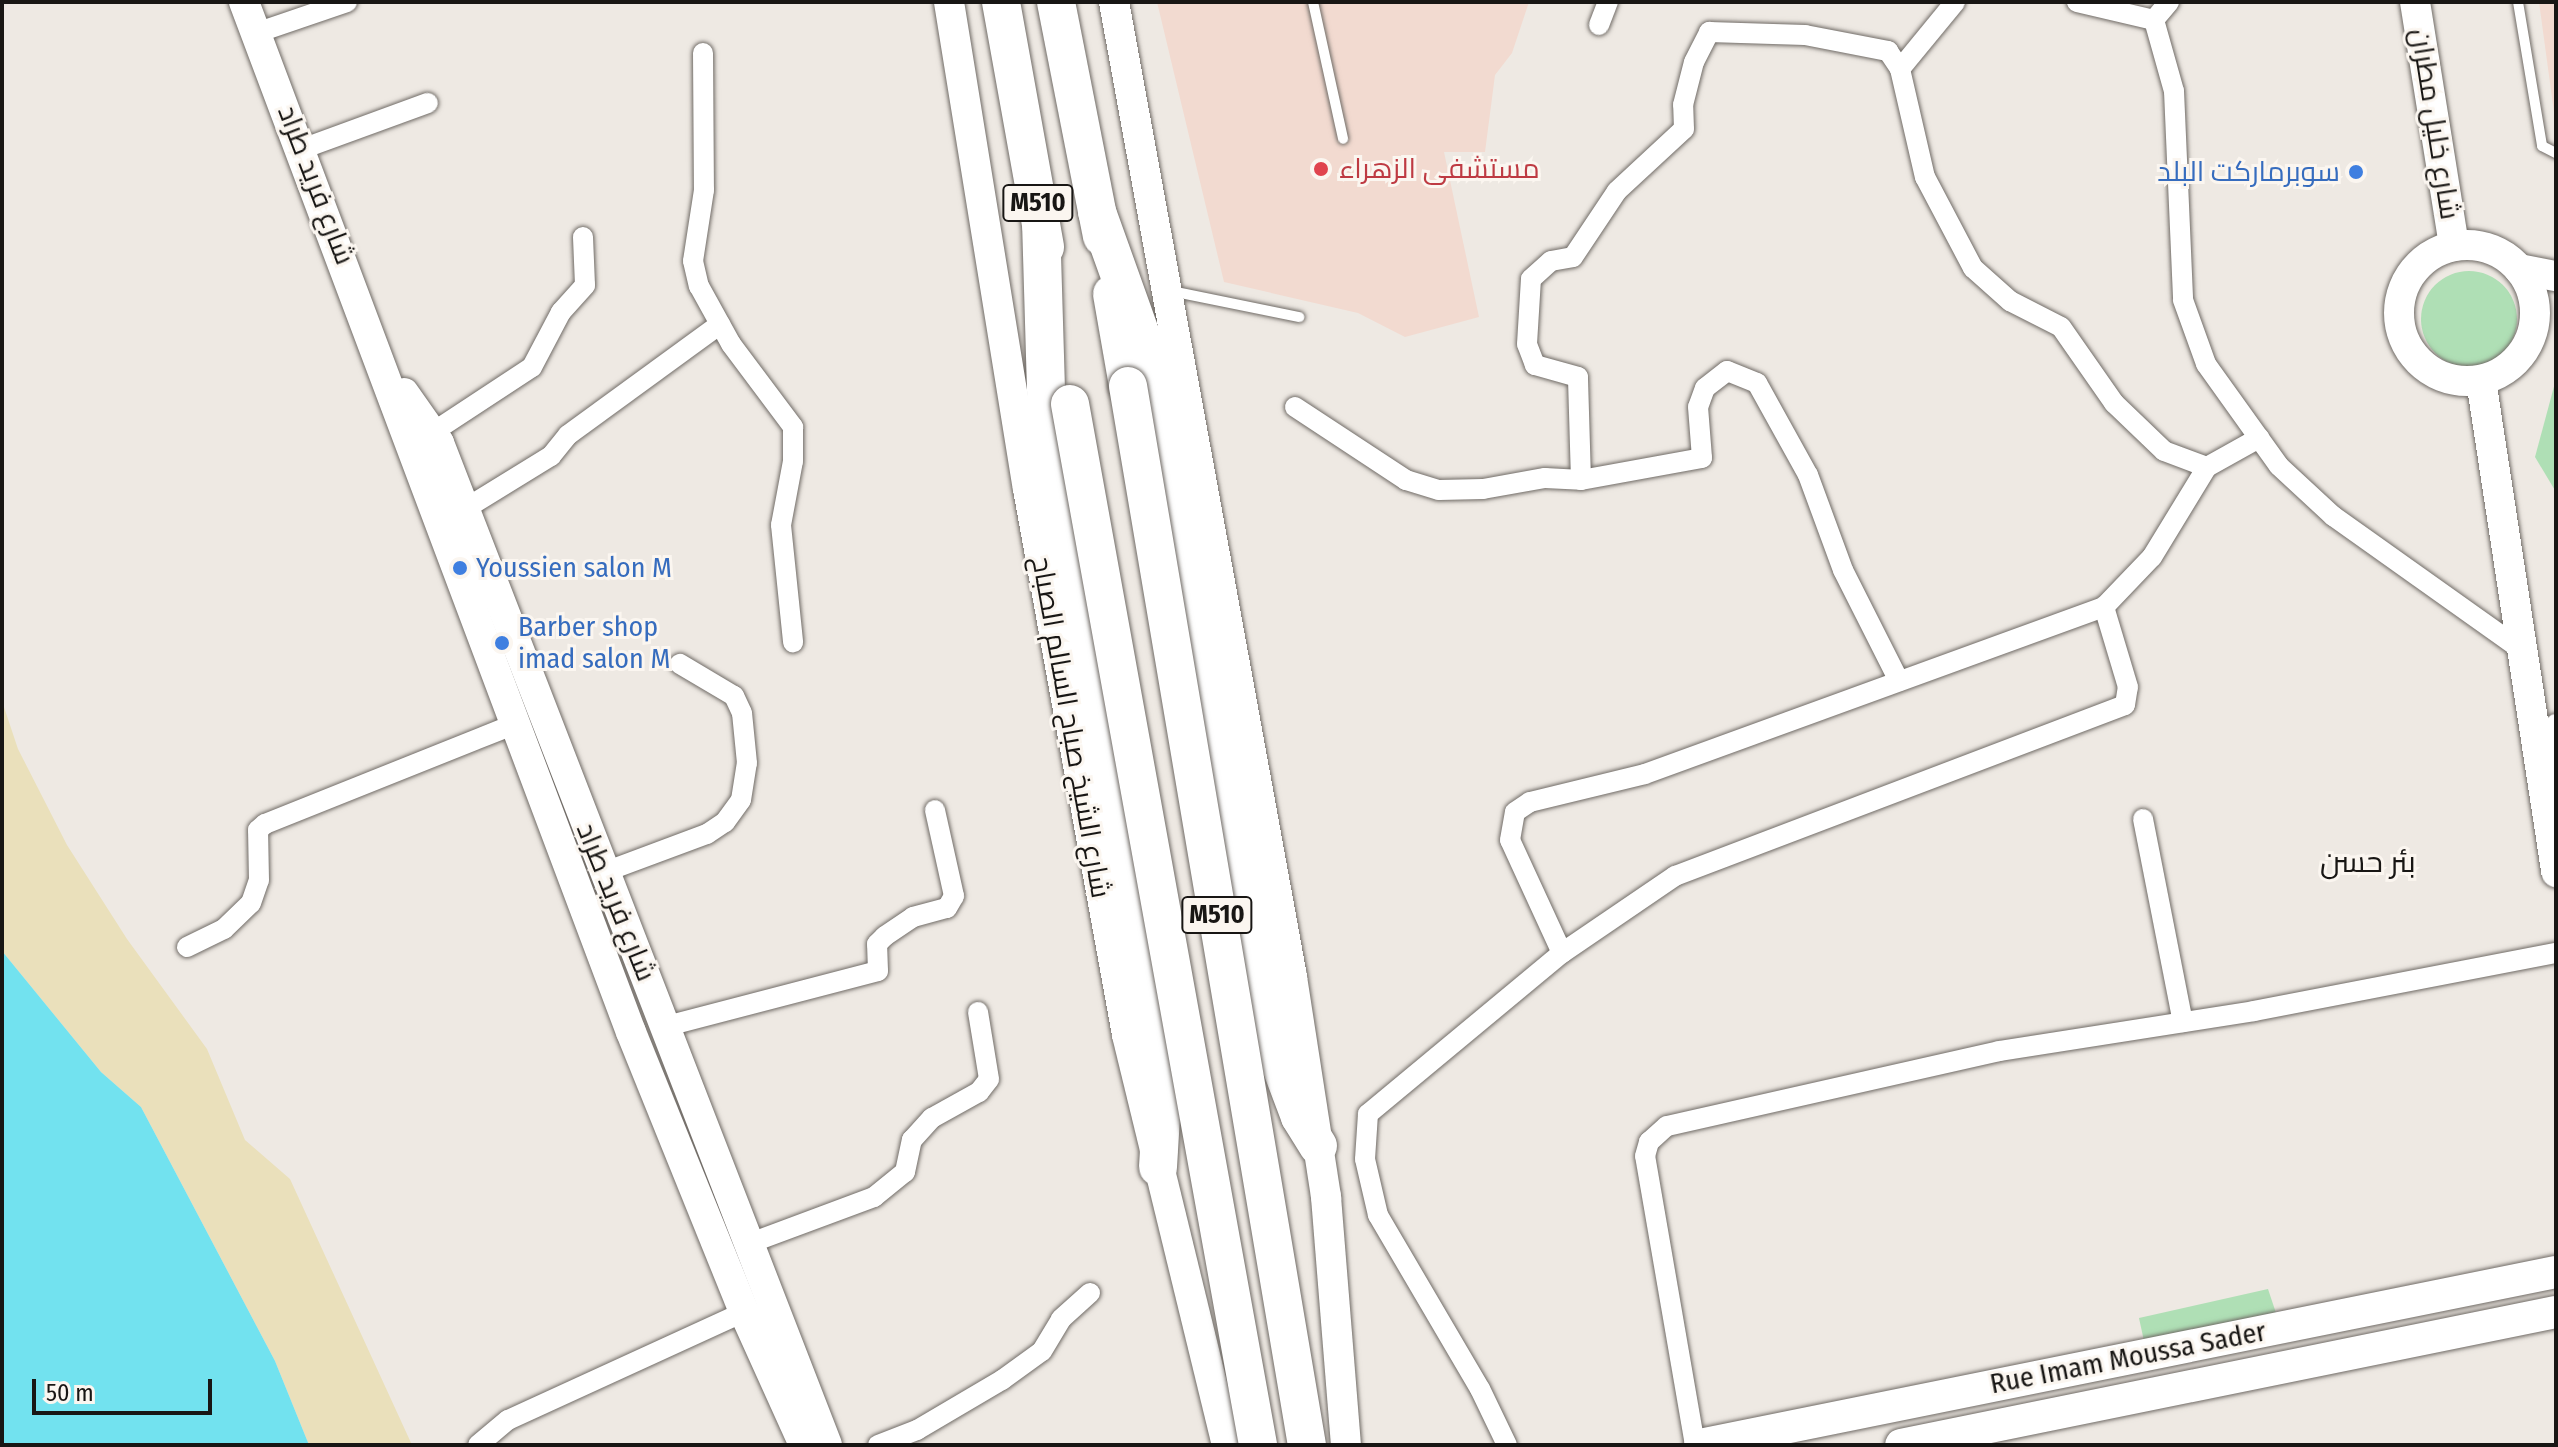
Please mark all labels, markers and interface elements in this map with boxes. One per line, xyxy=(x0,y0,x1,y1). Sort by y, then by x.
street label: شارع خليل مطران xyxy=(2403,26,2467,222)
street label: شارع فريد طراد xyxy=(270,101,362,269)
place label: مستشفى الزهراء xyxy=(1339,152,1540,186)
place label: سوبرماركت البلد xyxy=(2157,155,2340,189)
marker: مستشفى الزهراء xyxy=(1310,158,1332,180)
marker: سوبرماركت البلد xyxy=(2347,163,2365,181)
road number: M510 xyxy=(1002,181,1074,225)
place label: Youssien salon M xyxy=(476,551,672,585)
street label: شارع الشيخ صباح السالم الصباح xyxy=(1024,553,1118,901)
marker: Youssien salon M xyxy=(451,559,469,577)
place label: Barber shop imad salon M xyxy=(518,610,670,676)
marker: Barber shop imad salon M xyxy=(493,634,511,652)
street label: شارع فريد طراد xyxy=(569,818,663,986)
district label: بئر حسن xyxy=(2320,844,2416,880)
road number: M510 xyxy=(1181,893,1253,937)
street label: Rue Imam Moussa Sader xyxy=(1987,1315,2269,1401)
scale bar xyxy=(36,1363,216,1413)
text: 50 m xyxy=(46,1379,94,1407)

